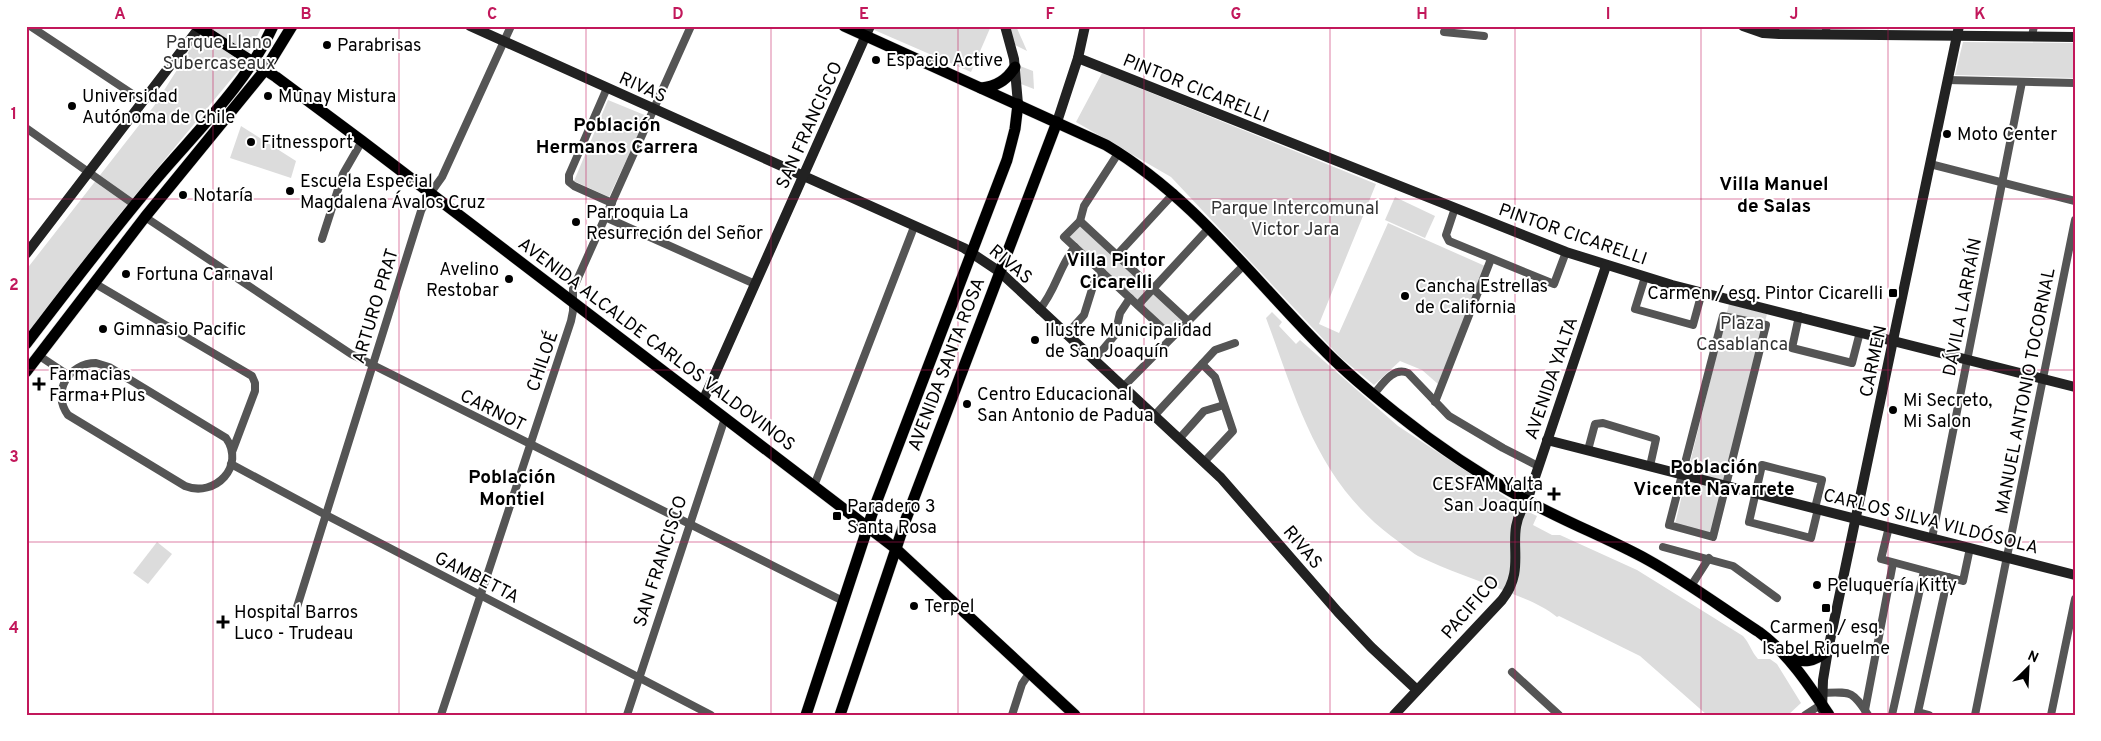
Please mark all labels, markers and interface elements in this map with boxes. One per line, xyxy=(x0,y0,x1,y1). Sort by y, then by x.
text: A xyxy=(114,5,126,25)
text: B xyxy=(300,5,312,25)
text: C xyxy=(487,5,497,25)
text: D xyxy=(672,5,684,25)
text: E xyxy=(859,5,869,25)
text: F xyxy=(1045,5,1055,25)
text: G xyxy=(1231,5,1241,25)
text: H xyxy=(1416,5,1428,25)
text: I xyxy=(1606,5,1610,25)
text: J xyxy=(1790,5,1798,25)
text: K xyxy=(1974,5,1986,25)
park label: Parque Llano Subercaseaux xyxy=(163,32,275,76)
place label: Parabrisas xyxy=(337,35,421,58)
marker: Parabrisas xyxy=(321,39,333,51)
place label: Espacio Active xyxy=(886,50,1003,73)
street label: PINTOR CICARELLI xyxy=(1119,50,1272,129)
marker: Espacio Active xyxy=(870,54,882,66)
street label: SAN FRANCISCO xyxy=(772,58,849,193)
street label: RIVAS xyxy=(615,68,670,109)
place label: Universidad Autónoma de Chile xyxy=(82,86,235,130)
place label: Munay Mistura xyxy=(278,86,396,109)
marker: Munay Mistura xyxy=(262,90,274,102)
marker: Universidad Autónoma de Chile xyxy=(66,100,78,112)
text: 1 xyxy=(11,105,17,125)
district label: Población Hermanos Carrera xyxy=(536,114,698,160)
place label: Moto Center xyxy=(1957,124,2057,147)
marker: Moto Center xyxy=(1941,128,1953,140)
place label: Fitnessport xyxy=(261,132,353,155)
marker: Fitnessport xyxy=(245,136,257,148)
place label: Escuela Especial Magdalena Ávalos Cruz xyxy=(300,171,486,215)
district label: Villa Manuel de Salas xyxy=(1719,173,1829,219)
place label: Notaría xyxy=(193,185,253,208)
marker: Escuela Especial Magdalena Ávalos Cruz xyxy=(284,185,296,197)
marker: Notaría xyxy=(177,189,189,201)
park label: Parque Intercomunal Victor Jara xyxy=(1211,198,1379,242)
street label: PINTOR CICARELLI xyxy=(1495,199,1650,272)
place label: Parroquia La Resurreción del Señor xyxy=(586,202,763,246)
marker: Parroquia La Resurreción del Señor xyxy=(570,216,582,228)
street label: AVENIDA ALCALDE CARLOS VALDOVINOS xyxy=(513,233,799,457)
street label: DÁVILA LARRAÍN xyxy=(1937,236,1988,378)
street label: RIVAS xyxy=(984,240,1036,290)
street label: ARTURO PRAT xyxy=(348,246,405,367)
district label: Villa Pintor Cicarelli xyxy=(1066,249,1166,295)
place label: Avelino Restobar xyxy=(426,259,499,303)
place label: Fortuna Carnaval xyxy=(136,264,273,287)
street label: MANUEL ANTONIO TOCORNAL xyxy=(1991,266,2062,516)
marker: Fortuna Carnaval xyxy=(120,268,132,280)
marker: Avelino Restobar xyxy=(503,273,515,285)
street label: AVENIDA SANTA ROSA xyxy=(904,275,991,455)
text: 2 xyxy=(9,276,19,296)
place label: Cancha Estrellas de California xyxy=(1415,276,1548,320)
place label: Carmen / esq. Pintor Cicarelli xyxy=(1647,283,1883,306)
marker: Carmen / esq. Pintor Cicarelli xyxy=(1887,287,1899,299)
marker: Cancha Estrellas de California xyxy=(1399,290,1411,302)
park label: Plaza Casablanca xyxy=(1696,313,1788,357)
street label: AVENIDA YALTA xyxy=(1521,314,1584,443)
place label: Gimnasio Pacific xyxy=(113,319,246,342)
place label: Ilustre Municipalidad de San Joaquín xyxy=(1045,320,1212,364)
marker: Gimnasio Pacific xyxy=(97,323,109,335)
street label: CARMEN xyxy=(1856,323,1893,399)
street label: CHILOÉ xyxy=(520,327,565,395)
marker: Ilustre Municipalidad de San Joaquín xyxy=(1029,334,1041,346)
place label: Farmacias Farma+Plus xyxy=(49,364,145,408)
marker: Farmacias Farma+Plus xyxy=(33,378,45,390)
place label: Centro Educacional San Antonio de Padua xyxy=(977,384,1153,428)
street label: CARNOT xyxy=(456,385,529,438)
place label: Mi Secreto, Mi Salon xyxy=(1903,390,1992,434)
marker: Centro Educacional San Antonio de Padua xyxy=(961,398,973,410)
marker: Mi Secreto, Mi Salon xyxy=(1887,404,1899,416)
text: 3 xyxy=(9,448,19,468)
district label: Población Vicente Navarrete xyxy=(1633,456,1795,502)
district label: Población Montiel xyxy=(468,466,556,512)
place label: CESFAM Yalta San Joaquín xyxy=(1432,474,1543,518)
street label: CARLOS SILVA VILDÓSOLA xyxy=(1820,483,2041,560)
marker: CESFAM Yalta San Joaquín xyxy=(1547,487,1561,501)
street label: SAN FRANCISCO xyxy=(629,493,694,630)
place label: Paradero 3 Santa Rosa xyxy=(847,496,937,540)
marker: Paradero 3 Santa Rosa xyxy=(831,510,843,522)
street label: RIVAS xyxy=(1277,522,1327,574)
street label: GAMBETTA xyxy=(430,547,523,609)
street label: PACIFICO xyxy=(1437,571,1505,645)
place label: Peluquería Kitty xyxy=(1827,575,1957,598)
marker: Peluquería Kitty xyxy=(1811,579,1823,591)
place label: Terpel xyxy=(924,596,975,619)
marker: Terpel xyxy=(908,600,920,612)
place label: Hospital Barros Luco - Trudeau xyxy=(234,602,358,646)
marker: Carmen / esq. Isabel Riquelme xyxy=(1820,602,1832,614)
marker: Hospital Barros Luco - Trudeau xyxy=(216,615,230,629)
place label: Carmen / esq. Isabel Riquelme xyxy=(1762,617,1890,661)
text: 4 xyxy=(9,619,19,639)
north arrow xyxy=(2004,644,2054,694)
text: N xyxy=(2025,648,2041,667)

